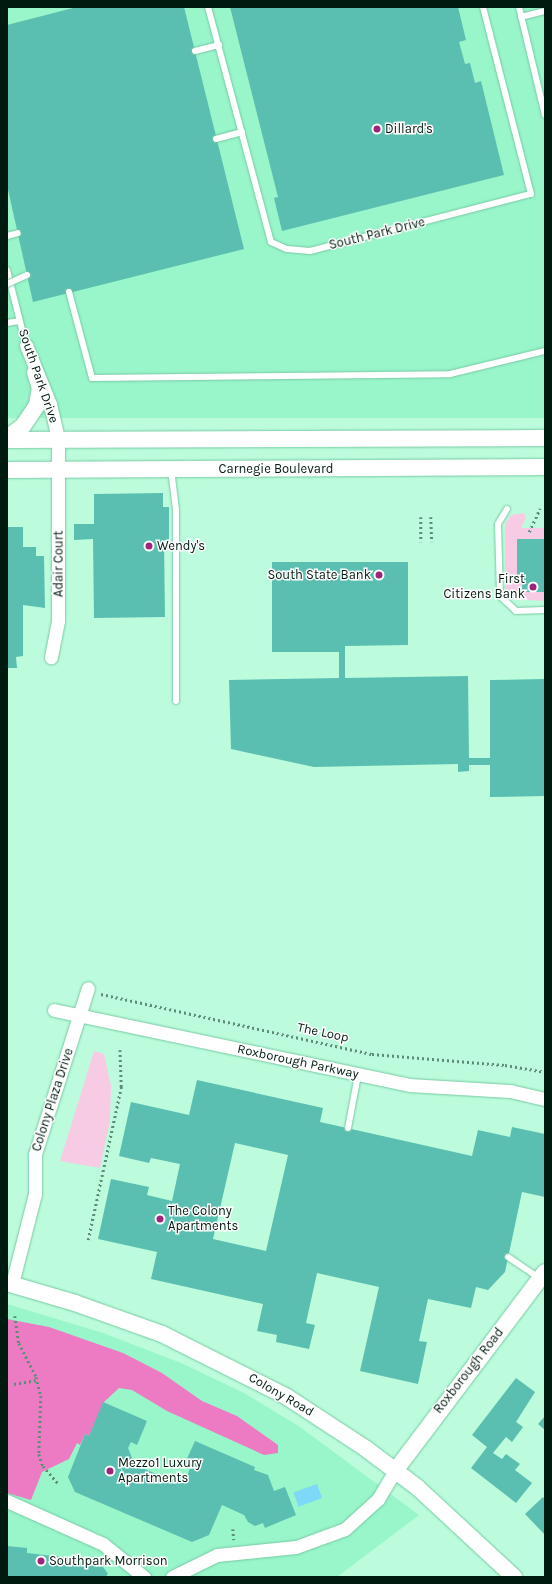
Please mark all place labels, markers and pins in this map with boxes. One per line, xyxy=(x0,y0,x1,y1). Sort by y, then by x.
place label: Dillard's xyxy=(385,121,433,137)
marker: Dillard's xyxy=(372,124,382,134)
place label: Wendy's xyxy=(157,538,205,554)
marker: Wendy's xyxy=(144,541,154,551)
place label: South State Bank xyxy=(267,567,371,583)
marker: South State Bank xyxy=(374,570,384,580)
place label: First Citizens Bank xyxy=(443,572,525,603)
marker: First Citizens Bank xyxy=(528,582,538,592)
place label: The Colony Apartments xyxy=(168,1204,238,1235)
marker: The Colony Apartments xyxy=(155,1214,165,1224)
place label: Mezzo1 Luxury Apartments xyxy=(118,1456,202,1487)
marker: Mezzo1 Luxury Apartments xyxy=(105,1466,115,1476)
place label: Southpark Morrison xyxy=(49,1553,168,1569)
marker: Southpark Morrison xyxy=(36,1556,46,1566)

